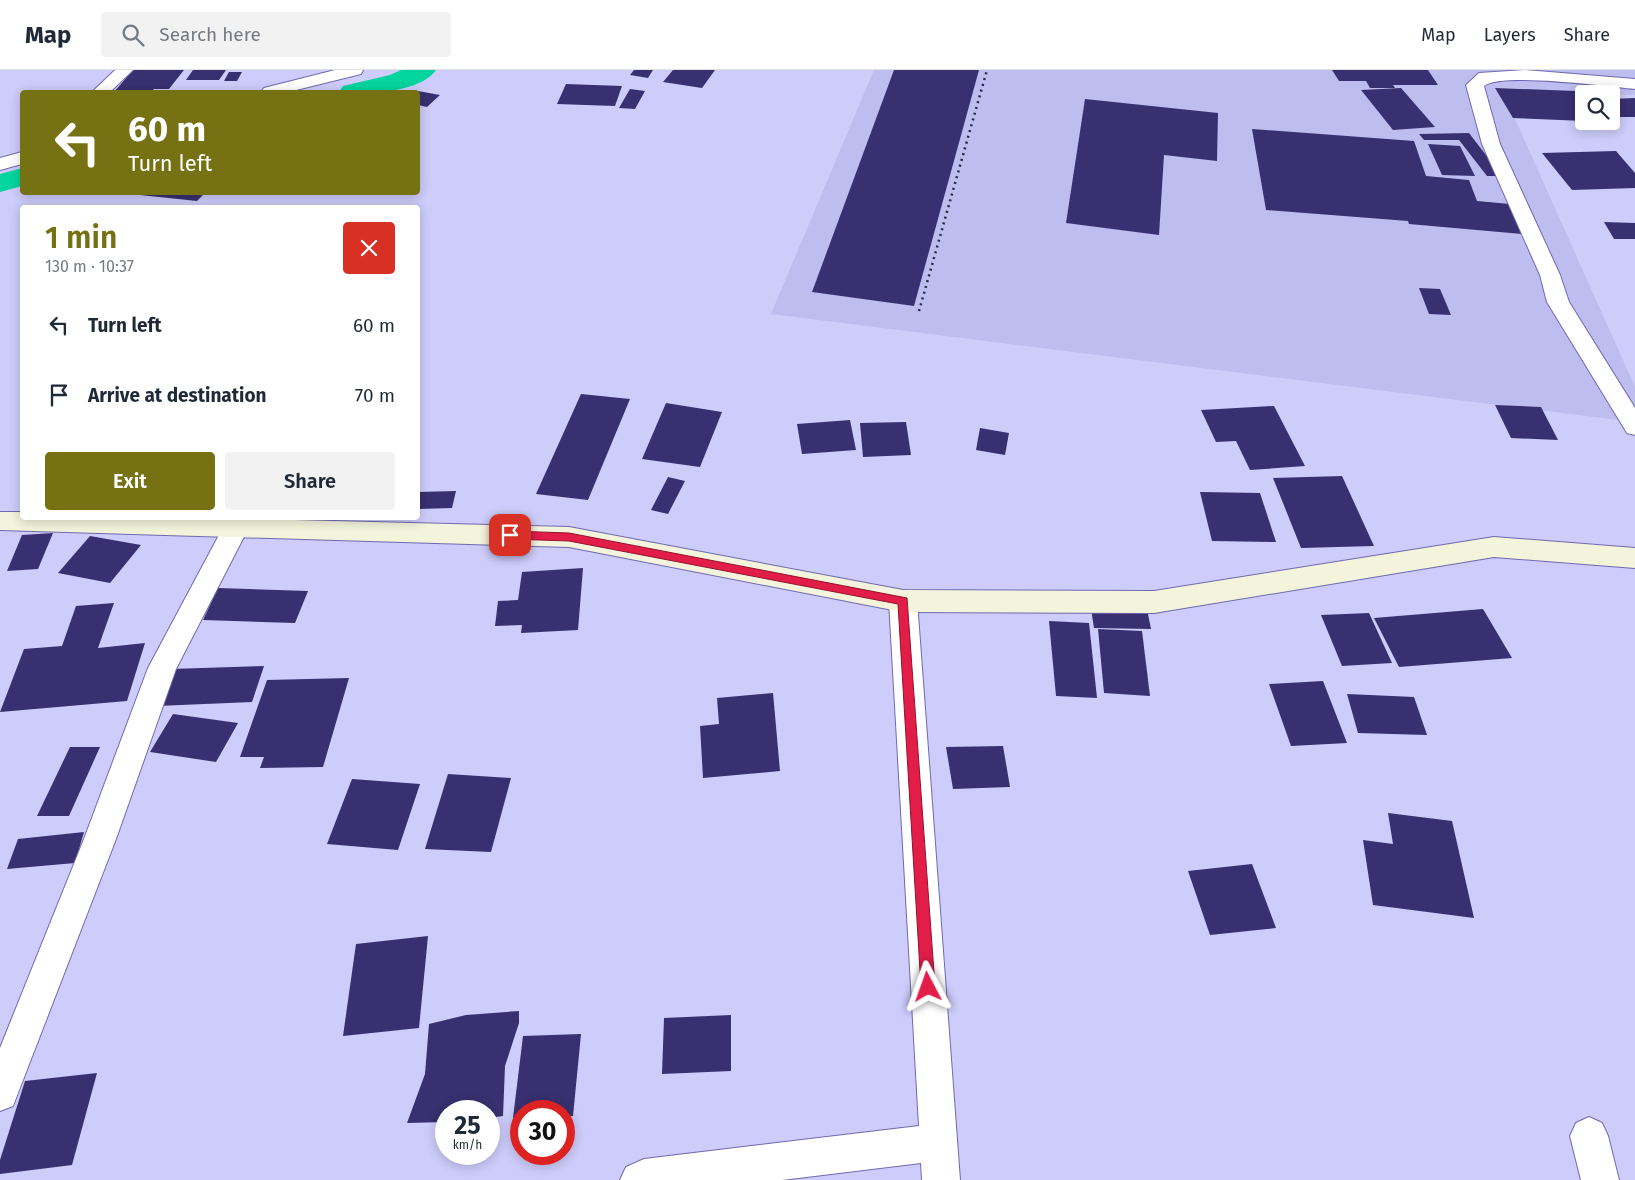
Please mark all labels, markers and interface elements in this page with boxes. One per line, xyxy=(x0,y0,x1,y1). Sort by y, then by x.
search box xyxy=(101,12,451,57)
text: Map xyxy=(25,21,71,49)
icon: search xyxy=(119,21,147,49)
text: Search here xyxy=(159,23,261,46)
text: Map xyxy=(1421,24,1456,46)
text: Layers xyxy=(1484,24,1536,46)
text: Share xyxy=(1564,24,1610,46)
map controls xyxy=(1575,85,1620,130)
button: search xyxy=(1575,85,1620,130)
text: 60 m xyxy=(128,108,206,150)
icon: left xyxy=(45,110,110,175)
text: Turn left xyxy=(128,150,212,177)
text: 1 min xyxy=(45,220,117,256)
button: close xyxy=(343,222,395,274)
text: 130 m · 10:37 xyxy=(45,257,134,276)
icon: left xyxy=(45,311,73,339)
text: Turn left xyxy=(88,314,162,337)
text: 60 m xyxy=(353,314,395,337)
icon: arrive xyxy=(45,381,73,409)
text: Arrive at destination xyxy=(88,384,267,407)
text: 70 m xyxy=(355,384,395,407)
button: Exit xyxy=(45,452,215,510)
button: Share xyxy=(225,452,395,510)
pin xyxy=(489,514,531,556)
icon: arrive xyxy=(496,521,524,549)
position arrow xyxy=(901,960,953,1012)
speed limit sign: 30 xyxy=(510,1100,575,1165)
text: 25 xyxy=(454,1111,481,1141)
text: km/h xyxy=(453,1138,482,1152)

